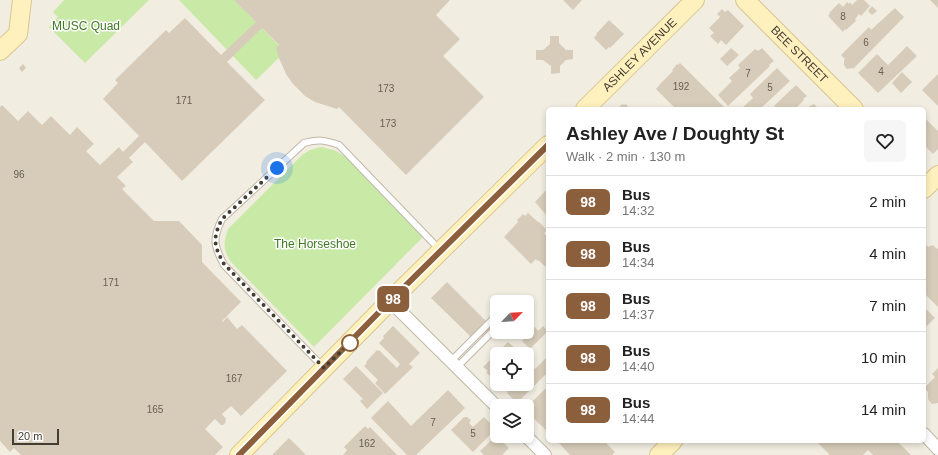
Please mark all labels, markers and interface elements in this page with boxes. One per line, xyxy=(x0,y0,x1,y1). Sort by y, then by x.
house number: 8 xyxy=(840,11,846,22)
street label: ASHLEY AVENUE xyxy=(600,15,680,94)
park label: MUSC Quad xyxy=(52,19,120,33)
street label: BEE STREET xyxy=(768,23,831,86)
house number: 6 xyxy=(863,37,869,48)
house number: 4 xyxy=(878,66,884,77)
house number: 7 xyxy=(745,68,751,79)
house number: 192 xyxy=(673,81,690,92)
house number: 5 xyxy=(767,82,773,93)
house number: 173 xyxy=(378,83,395,94)
house number: 171 xyxy=(176,95,193,106)
house number: 173 xyxy=(380,118,397,129)
button: heart xyxy=(864,120,906,162)
text: Ashley Ave / Doughty St xyxy=(566,123,784,144)
text: Walk · 2 min · 130 m xyxy=(566,149,685,164)
your location xyxy=(267,158,287,178)
house number: 96 xyxy=(13,169,25,180)
text: Bus xyxy=(622,186,650,203)
text: 2 min xyxy=(869,193,906,210)
text: 98 xyxy=(580,194,596,210)
text: 14:32 xyxy=(622,203,655,218)
park label: The Horseshoe xyxy=(274,237,356,251)
text: Bus xyxy=(622,238,650,255)
text: 4 min xyxy=(869,245,906,262)
text: 98 xyxy=(580,246,596,262)
text: 14:34 xyxy=(622,255,655,270)
house number: 171 xyxy=(103,277,120,288)
line badge: 98 xyxy=(375,286,411,312)
text: Bus xyxy=(622,290,650,307)
text: 98 xyxy=(385,291,401,307)
north arrow xyxy=(490,295,534,339)
map controls xyxy=(490,295,534,443)
text: 7 min xyxy=(869,297,906,314)
text: 98 xyxy=(580,298,596,314)
text: 14:37 xyxy=(622,307,655,322)
unlabelled marker xyxy=(341,334,359,352)
text: Bus xyxy=(622,342,650,359)
button: locate xyxy=(490,347,534,391)
text: 10 min xyxy=(861,349,906,366)
text: 98 xyxy=(580,350,596,366)
text: 14:40 xyxy=(622,359,655,374)
house number: 167 xyxy=(226,373,243,384)
text: Bus xyxy=(622,394,650,411)
button: layers xyxy=(490,399,534,443)
text: 14 min xyxy=(861,401,906,418)
text: 98 xyxy=(580,402,596,418)
house number: 165 xyxy=(147,404,164,415)
text: 14:44 xyxy=(622,411,655,426)
house number: 7 xyxy=(430,417,436,428)
scale bar xyxy=(12,427,59,446)
house number: 5 xyxy=(470,428,476,439)
text: 20 m xyxy=(18,430,42,442)
house number: 162 xyxy=(359,438,376,449)

